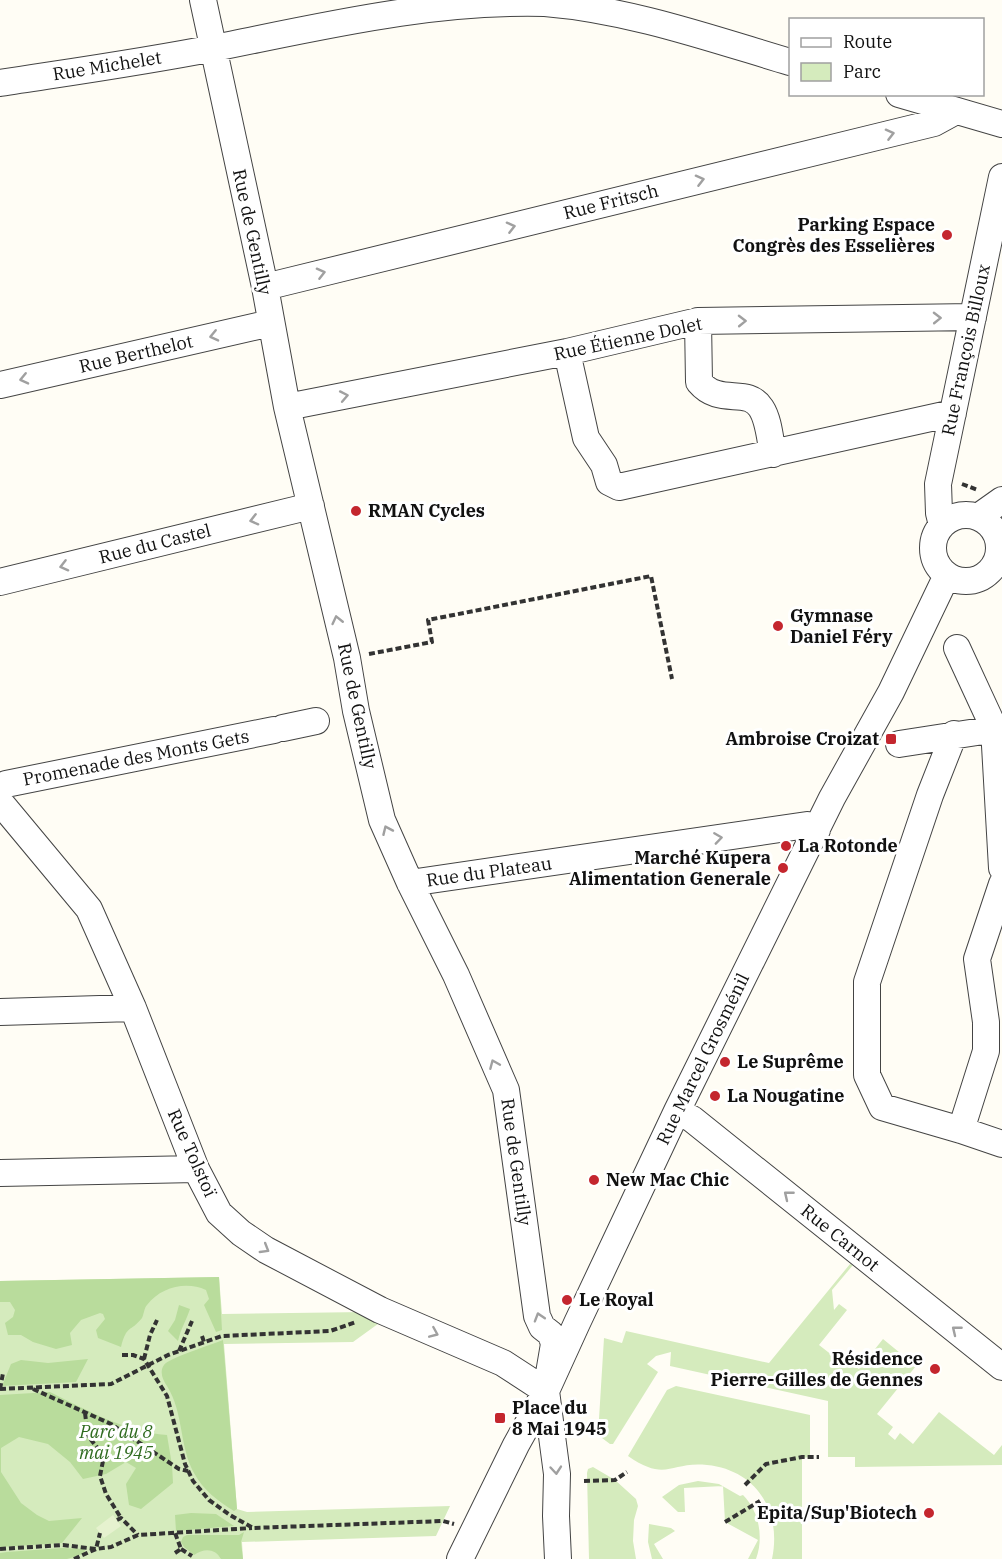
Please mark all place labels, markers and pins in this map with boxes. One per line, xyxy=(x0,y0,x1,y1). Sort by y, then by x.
place label: Parking Espace Congrès des Esselières xyxy=(733,213,935,257)
marker: Parking Espace Congrès des Esselières xyxy=(940,228,954,242)
place label: RMAN Cycles xyxy=(368,499,485,522)
marker: RMAN Cycles xyxy=(349,504,363,518)
place label: Gymnase Daniel Féry xyxy=(790,604,893,648)
marker: Gymnase Daniel Féry xyxy=(771,619,785,633)
place label: Ambroise Croizat xyxy=(725,727,879,750)
marker: Ambroise Croizat xyxy=(884,732,898,746)
place label: La Rotonde xyxy=(798,834,898,857)
marker: La Rotonde xyxy=(779,839,793,853)
place label: Marché Kupera Alimentation Generale xyxy=(569,846,771,890)
marker: Marché Kupera Alimentation Generale xyxy=(776,861,790,875)
place label: Le Suprême xyxy=(737,1050,844,1073)
marker: Le Suprême xyxy=(718,1055,732,1069)
place label: La Nougatine xyxy=(727,1084,845,1107)
marker: La Nougatine xyxy=(708,1089,722,1103)
place label: New Mac Chic xyxy=(606,1168,730,1191)
marker: New Mac Chic xyxy=(587,1173,601,1187)
place label: Le Royal xyxy=(579,1288,654,1311)
marker: Le Royal xyxy=(560,1293,574,1307)
place label: Résidence Pierre-Gilles de Gennes xyxy=(711,1347,923,1391)
marker: Résidence Pierre-Gilles de Gennes xyxy=(928,1362,942,1376)
place label: Place du 8 Mai 1945 xyxy=(512,1396,607,1440)
marker: Place du 8 Mai 1945 xyxy=(493,1411,507,1425)
place label: Epita/Sup'Biotech xyxy=(757,1501,917,1524)
marker: Epita/Sup'Biotech xyxy=(922,1506,936,1520)

